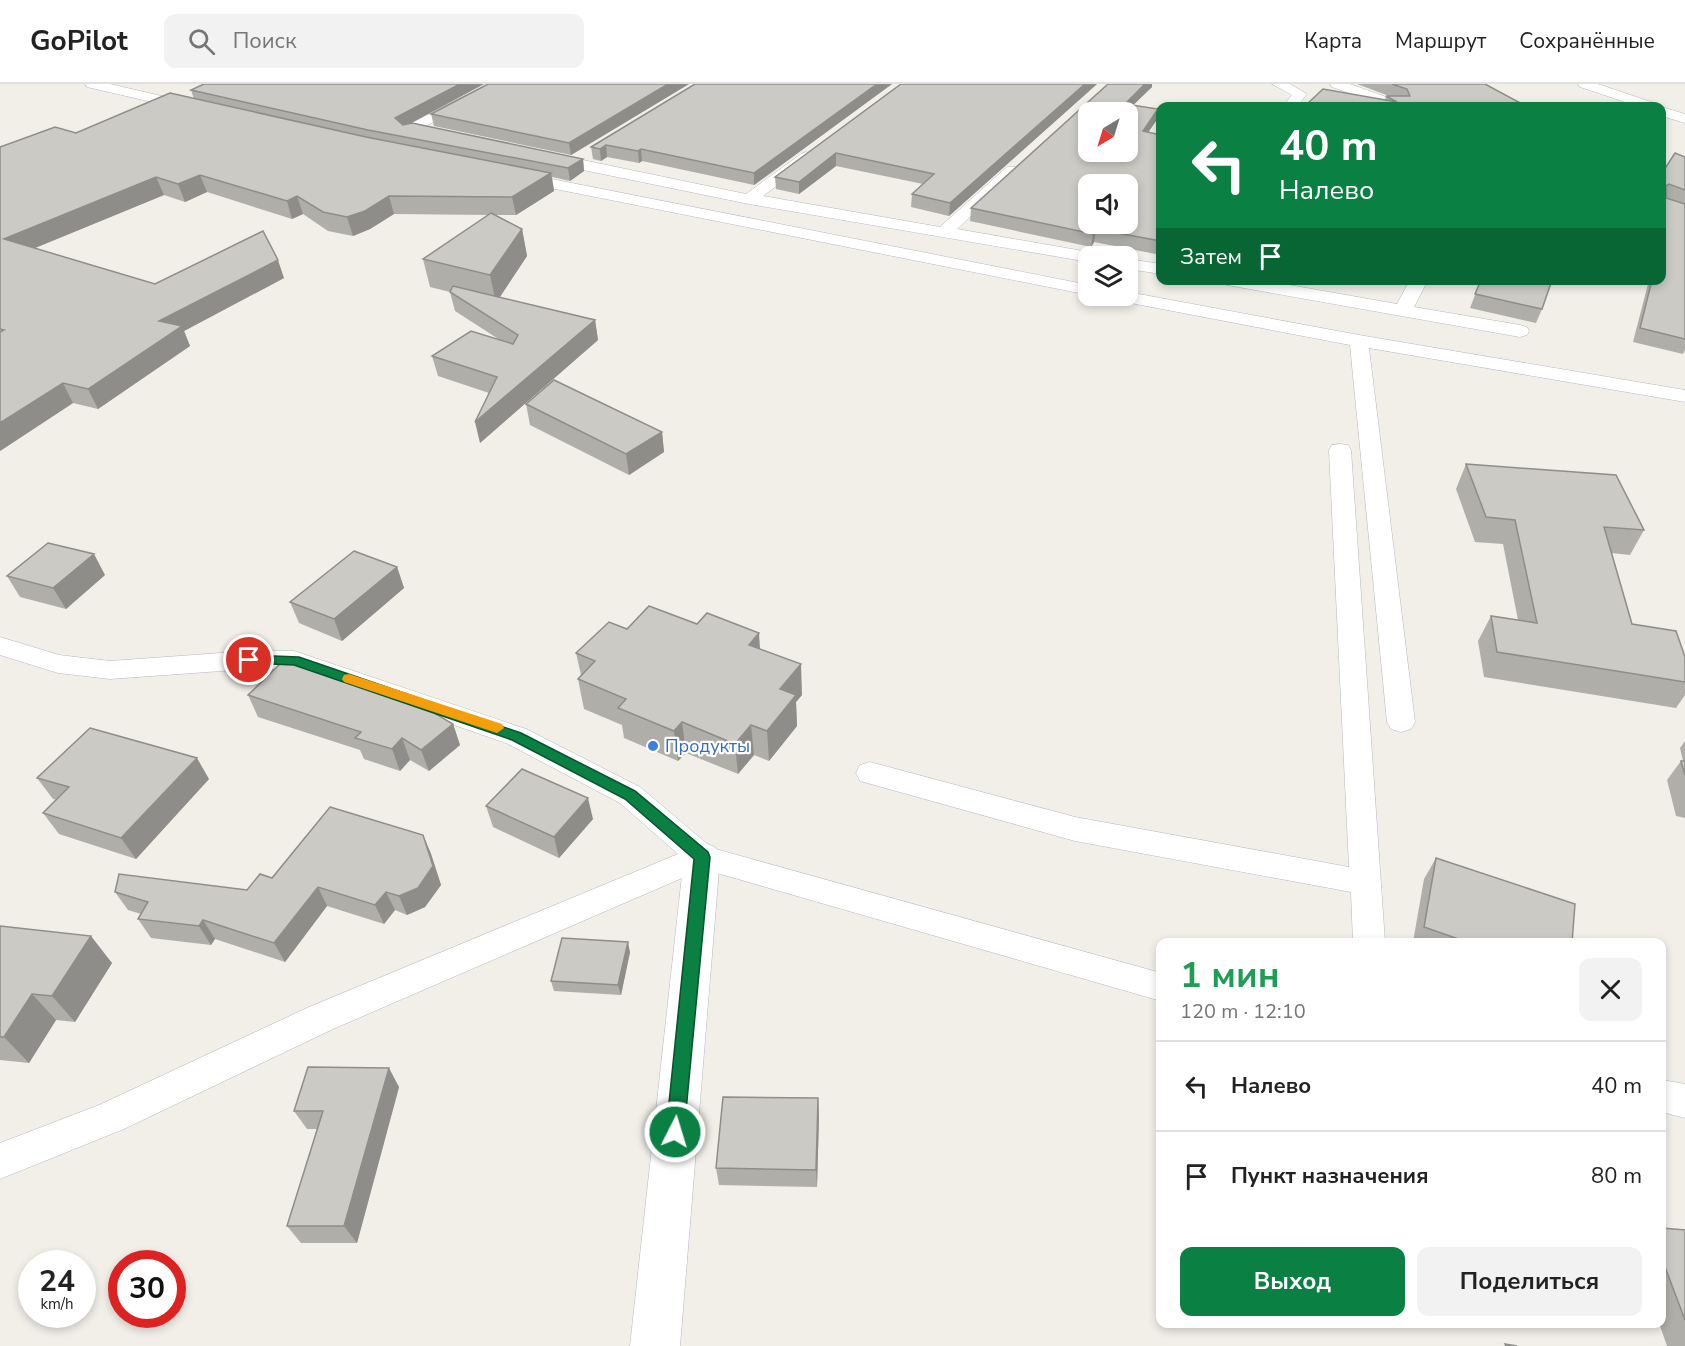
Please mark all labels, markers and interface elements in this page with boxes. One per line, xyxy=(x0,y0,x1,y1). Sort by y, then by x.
search box xyxy=(164,14,584,68)
text: GoPilot xyxy=(30,22,128,60)
icon: search xyxy=(185,25,218,58)
text: Поиск xyxy=(233,26,297,56)
text: Карта xyxy=(1304,27,1362,55)
text: Маршрут xyxy=(1395,27,1486,55)
text: Сохранённые xyxy=(1519,27,1655,55)
north arrow xyxy=(1078,102,1138,162)
map controls xyxy=(1078,102,1138,306)
text: 40 m xyxy=(1279,118,1378,175)
icon: left xyxy=(1180,126,1258,204)
text: Налево xyxy=(1279,172,1374,209)
button: sound xyxy=(1078,174,1138,234)
icon: arrive xyxy=(1254,240,1287,273)
text: Затем xyxy=(1180,242,1242,272)
button: layers xyxy=(1078,246,1138,306)
pin xyxy=(223,634,274,685)
icon: arrive xyxy=(232,643,265,676)
place label: Продукты xyxy=(665,734,750,758)
marker: Продукты xyxy=(646,739,660,753)
text: 1 мин xyxy=(1180,951,1280,1000)
button: close xyxy=(1579,958,1642,1021)
text: 120 m · 12:10 xyxy=(1180,998,1306,1025)
icon: left xyxy=(1180,1070,1213,1103)
text: Налево xyxy=(1231,1071,1311,1101)
text: 40 m xyxy=(1591,1071,1642,1101)
position arrow xyxy=(643,1100,707,1164)
icon: arrive xyxy=(1180,1160,1213,1193)
text: Пункт назначения xyxy=(1231,1161,1429,1191)
text: 80 m xyxy=(1591,1161,1642,1191)
button: Выход xyxy=(1180,1247,1405,1316)
button: Поделиться xyxy=(1417,1247,1642,1316)
speed limit sign: 30 xyxy=(108,1250,186,1328)
text: 24 xyxy=(39,1261,75,1302)
text: km/h xyxy=(40,1294,74,1314)

